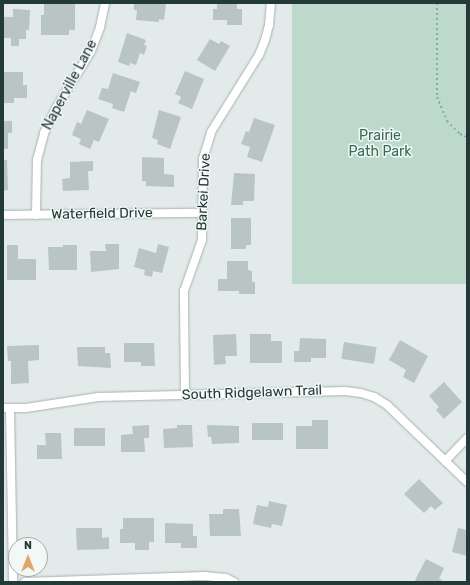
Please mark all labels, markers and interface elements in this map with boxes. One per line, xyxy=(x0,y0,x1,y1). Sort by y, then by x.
street label: Naperville Lane xyxy=(39,37,101,133)
park label: Prairie Path Park xyxy=(348,128,412,160)
street label: Barkei Drive xyxy=(194,153,214,231)
street label: Waterfield Drive xyxy=(51,205,153,223)
street label: South Ridgelawn Trail xyxy=(181,382,323,404)
north arrow xyxy=(8,537,48,577)
text: N xyxy=(24,539,32,552)

